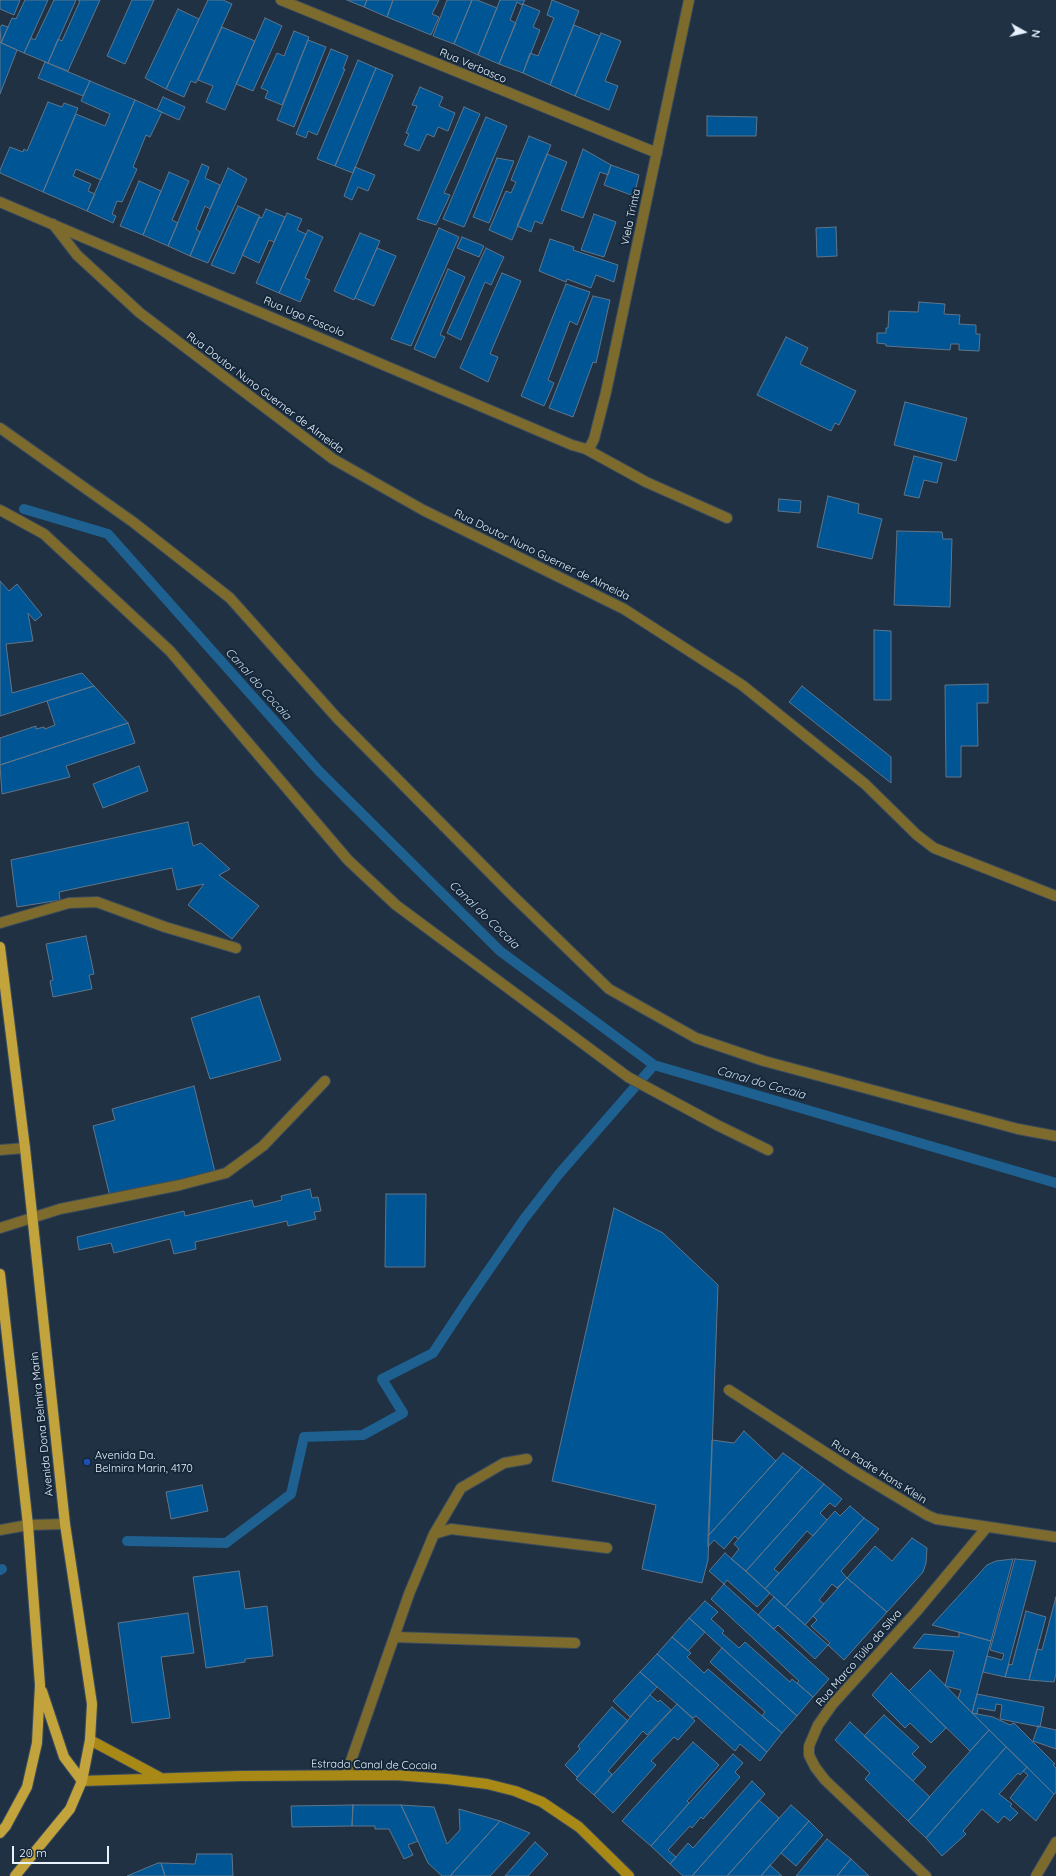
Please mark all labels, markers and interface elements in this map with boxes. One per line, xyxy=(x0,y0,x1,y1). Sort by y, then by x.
north arrow xyxy=(1004,12,1044,52)
text: N xyxy=(1028,29,1043,39)
street label: Rua Verbasco xyxy=(437,46,509,86)
street label: Viela Trinta xyxy=(619,188,643,246)
street label: Rua Ugo Foscolo xyxy=(262,294,346,340)
street label: Rua Doutor Nuno Guerner de Almeida xyxy=(184,329,346,457)
street label: Rua Doutor Nuno Guerner de Almeida xyxy=(452,507,632,603)
water label: Canal do Cocaia xyxy=(222,645,294,723)
water label: Canal do Cocaia xyxy=(446,878,522,952)
water label: Canal do Cocaia xyxy=(715,1063,807,1103)
street label: Avenida Dona Belmira Marin xyxy=(28,1351,56,1497)
street label: Rua Padre Hans Klein xyxy=(829,1437,929,1507)
place label: Avenida Da. Belmira Marin, 4170 xyxy=(95,1449,193,1475)
marker: Avenida Da. Belmira Marin, 4170 xyxy=(82,1457,92,1467)
street label: Rua Marco Túlio da Silva xyxy=(813,1607,905,1709)
street label: Estrada Canal de Cocaia xyxy=(311,1757,437,1773)
scale bar xyxy=(14,1838,111,1864)
text: 20 m xyxy=(19,1845,47,1860)

